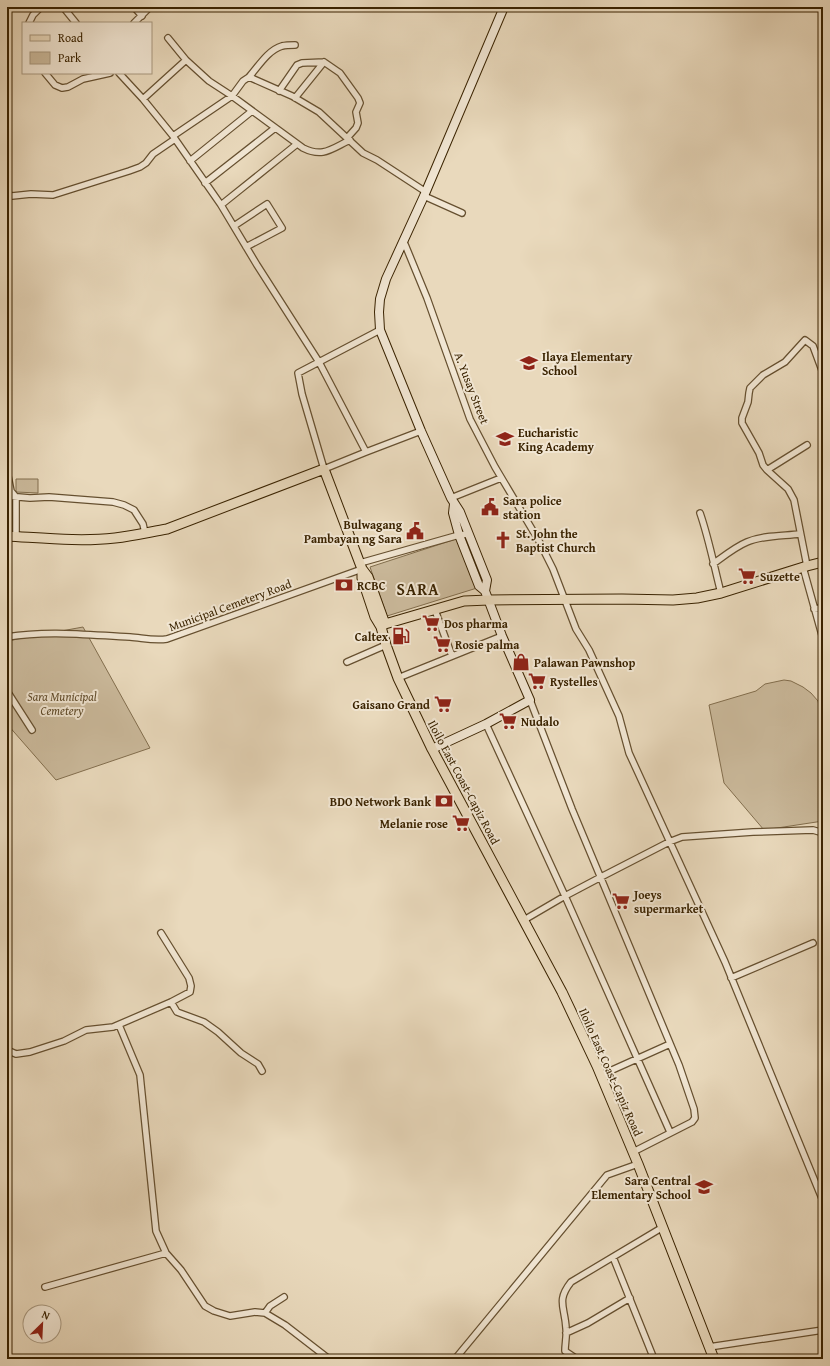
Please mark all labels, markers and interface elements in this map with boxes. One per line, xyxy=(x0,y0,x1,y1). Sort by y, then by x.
legend xyxy=(22,22,152,74)
text: Road xyxy=(58,29,84,46)
text: Park xyxy=(58,49,82,66)
place label: Ilaya Elementary School xyxy=(542,348,633,379)
street label: A. Yusay Street xyxy=(450,349,494,427)
school or university icon: Ilaya Elementary School xyxy=(519,353,539,373)
place label: Eucharistic King Academy xyxy=(518,424,595,455)
school or university icon: Eucharistic King Academy xyxy=(495,429,515,449)
place label: Sara police station xyxy=(503,492,562,523)
public building icon: Sara police station xyxy=(480,497,500,517)
place label: Bulwagang Pambayan ng Sara xyxy=(304,516,403,547)
public building icon: Bulwagang Pambayan ng Sara xyxy=(405,521,425,541)
place label: St. John the Baptist Church xyxy=(516,525,596,556)
church icon: St. John the Baptist Church xyxy=(493,530,513,550)
supermarket icon: Suzette xyxy=(737,566,757,586)
place label: Suzette xyxy=(760,568,800,585)
street label: Municipal Cemetery Road xyxy=(166,575,294,635)
bank icon: RCBC xyxy=(334,575,354,595)
place label: RCBC xyxy=(357,577,386,594)
district label: SARA xyxy=(397,577,439,601)
supermarket icon: Dos pharma xyxy=(421,613,441,633)
place label: Dos pharma xyxy=(444,615,509,632)
fuel station icon: Caltex xyxy=(391,626,411,646)
place label: Caltex xyxy=(355,628,389,645)
supermarket icon: Rosie palma xyxy=(432,634,452,654)
place label: Rosie palma xyxy=(455,636,520,653)
shop icon: Palawan Pawnshop xyxy=(511,652,531,672)
place label: Palawan Pawnshop xyxy=(534,654,635,671)
supermarket icon: Rystelles xyxy=(527,671,547,691)
place label: Rystelles xyxy=(550,673,598,690)
park label: Sara Municipal Cemetery xyxy=(27,688,97,719)
supermarket icon: Gaisano Grand xyxy=(433,694,453,714)
place label: Gaisano Grand xyxy=(353,696,430,713)
supermarket icon: Nudalo xyxy=(498,711,518,731)
place label: Nudalo xyxy=(521,713,560,730)
street label: Iloilo East Coast-Capiz Road xyxy=(424,717,504,848)
bank icon: BDO Network Bank xyxy=(434,791,454,811)
place label: BDO Network Bank xyxy=(330,793,431,810)
supermarket icon: Melanie rose xyxy=(451,813,471,833)
place label: Melanie rose xyxy=(380,815,448,832)
place label: Joeys supermarket xyxy=(632,886,704,917)
supermarket icon: Joeys supermarket xyxy=(611,891,631,911)
street label: Iloilo East Coast-Capiz Road xyxy=(575,1005,647,1139)
place label: Sara Central Elementary School xyxy=(591,1172,691,1203)
school or university icon: Sara Central Elementary School xyxy=(694,1177,714,1197)
north arrow xyxy=(22,1304,62,1344)
text: N xyxy=(39,1306,53,1324)

